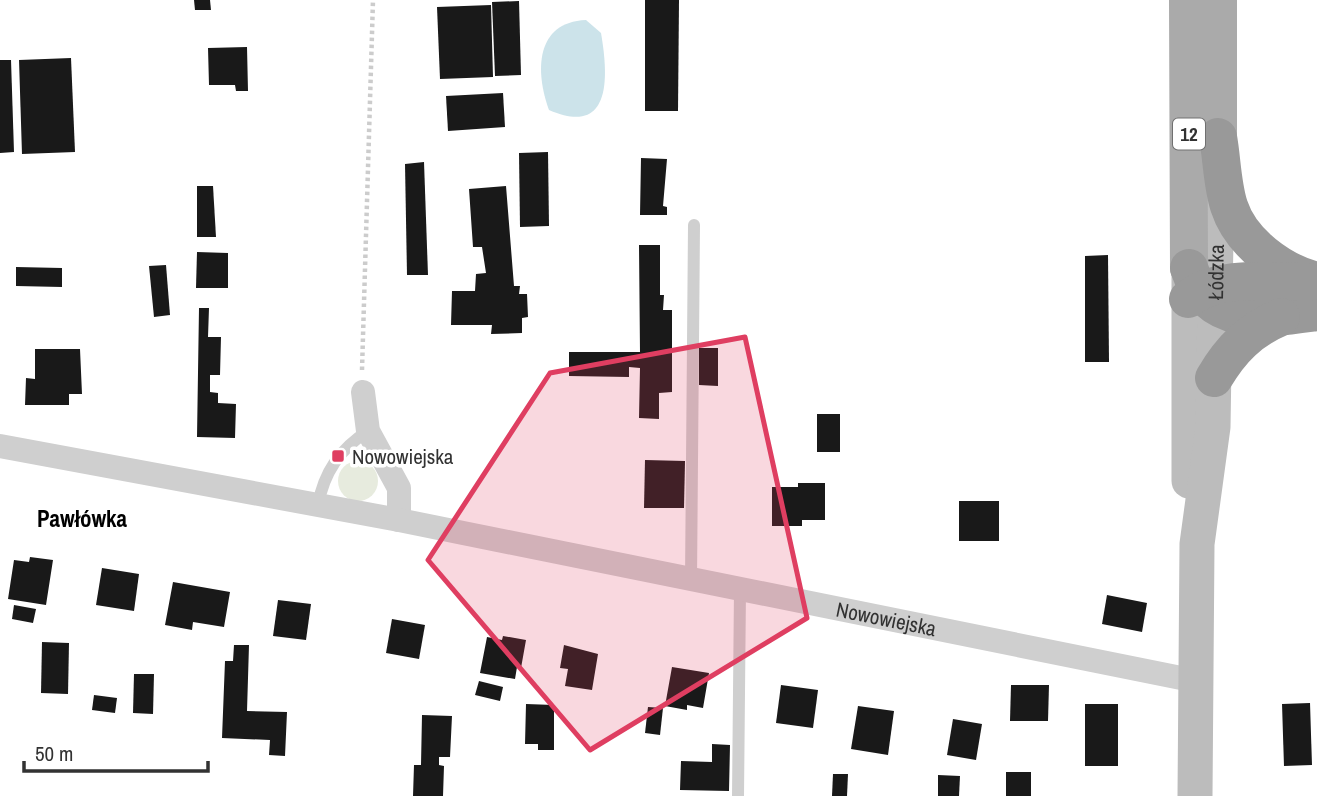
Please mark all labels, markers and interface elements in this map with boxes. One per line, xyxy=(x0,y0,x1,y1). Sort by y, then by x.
road number: 12 xyxy=(1173,118,1205,150)
street label: Łódzka xyxy=(1201,244,1230,300)
place label: Nowowiejska xyxy=(352,442,454,471)
marker: Nowowiejska xyxy=(330,448,346,464)
district label: Pawłówka xyxy=(37,503,128,534)
street label: Nowowiejska xyxy=(834,594,939,643)
scale bar xyxy=(24,730,208,774)
text: 50 m xyxy=(35,739,73,768)

